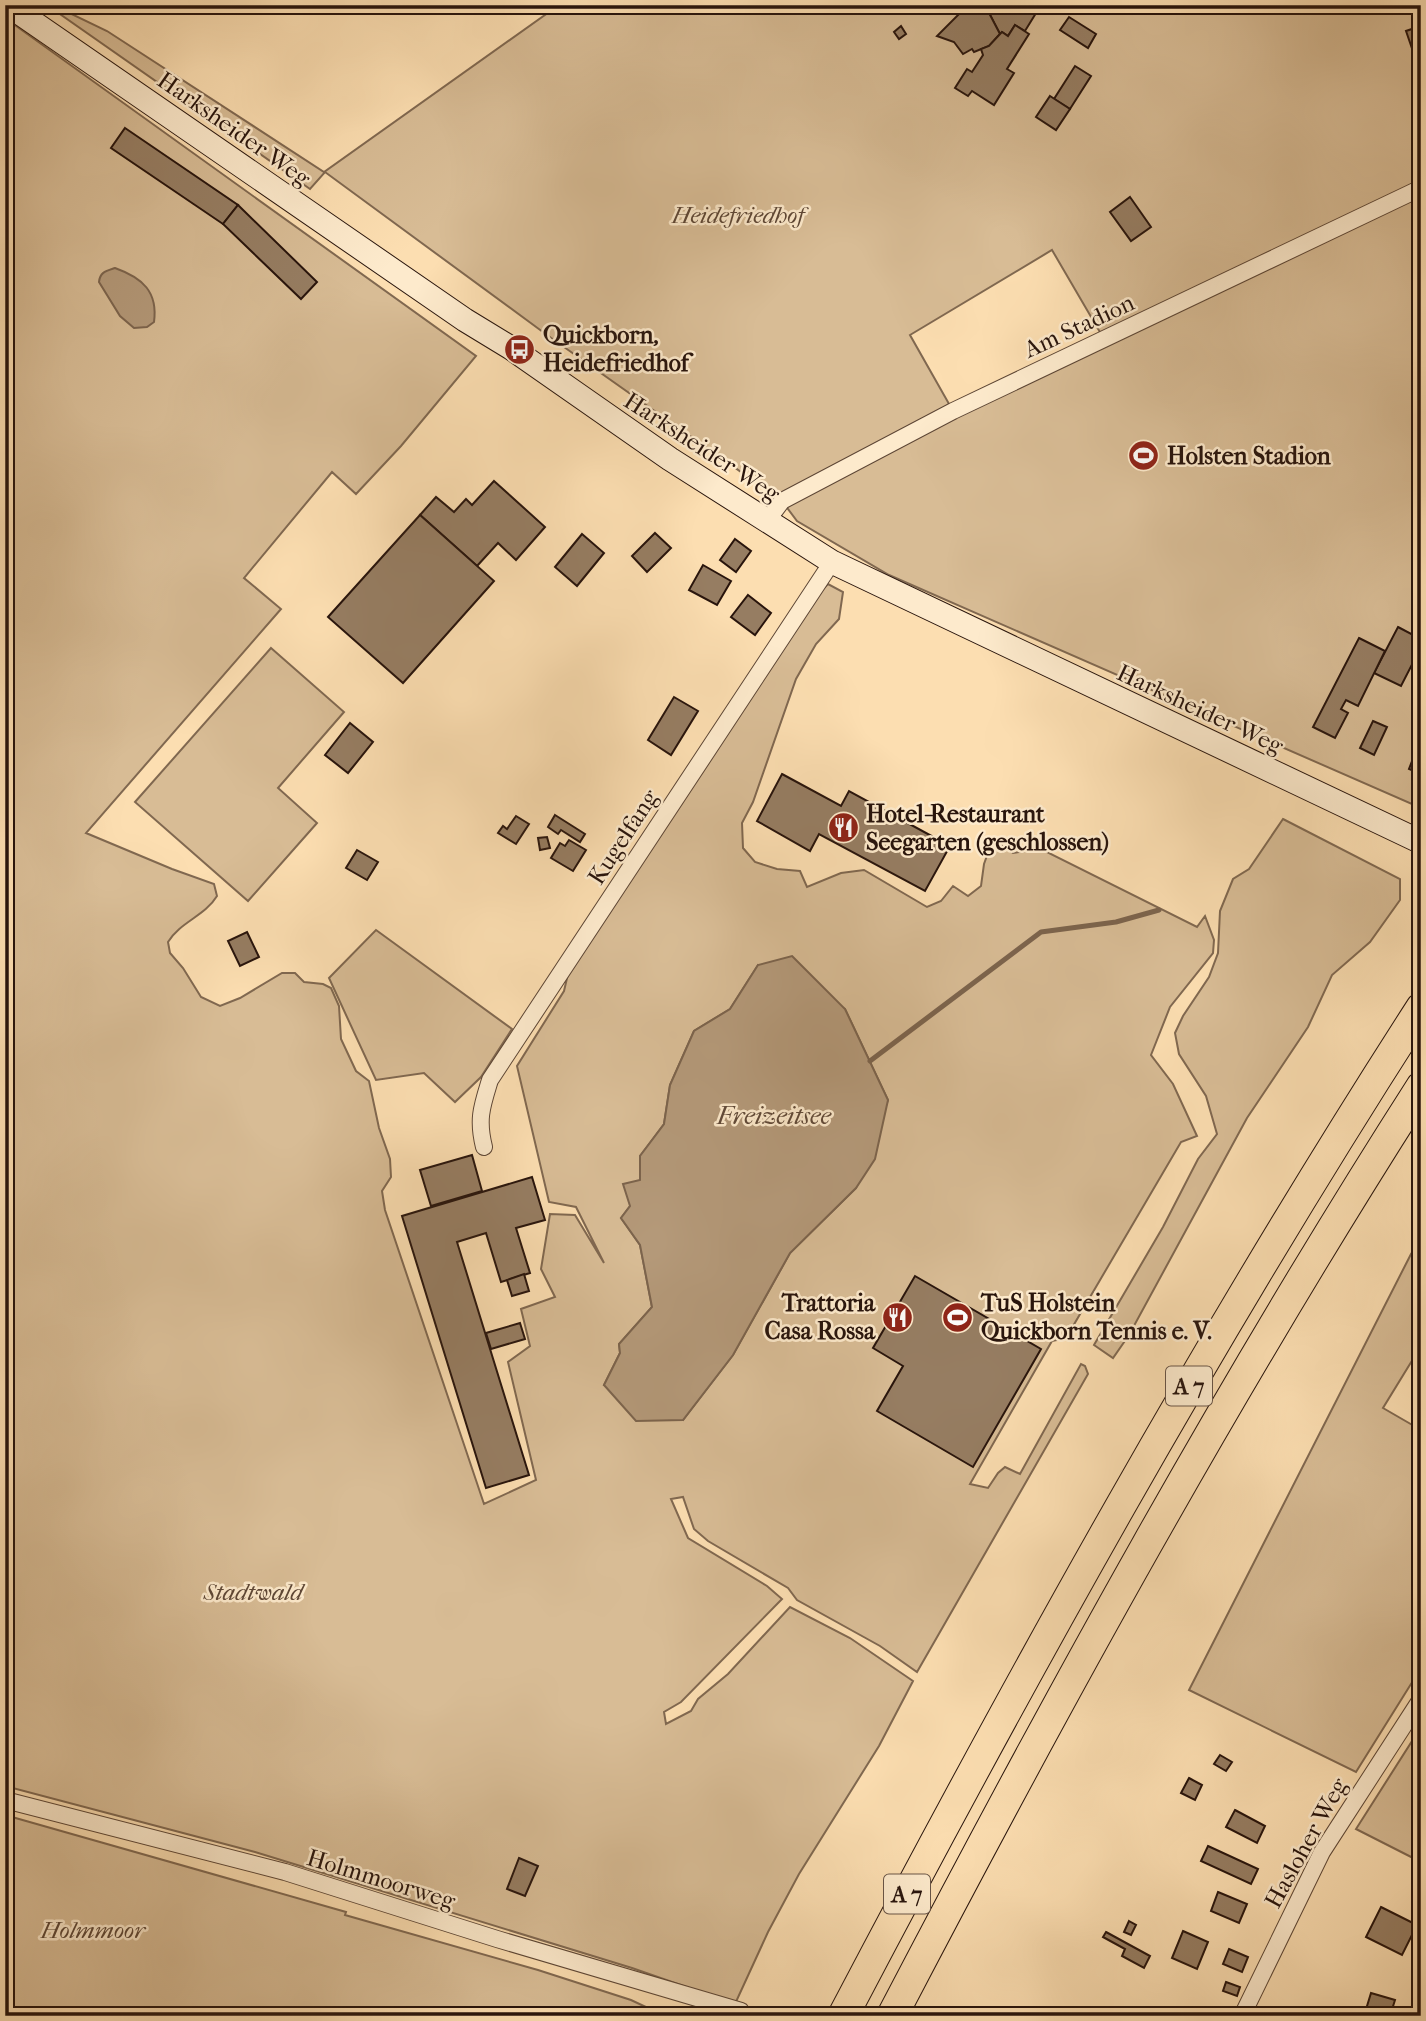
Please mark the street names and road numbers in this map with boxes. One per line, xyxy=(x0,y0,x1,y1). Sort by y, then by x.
street label: Harksheider Weg xyxy=(152,66,317,193)
street label: Am Stadion xyxy=(1018,288,1139,364)
street label: Harksheider Weg xyxy=(619,386,786,508)
street label: Harksheider Weg xyxy=(1112,658,1289,760)
street label: Kugelfang xyxy=(582,783,665,890)
road number: A 7 xyxy=(1166,1366,1212,1406)
street label: Hasloher Weg xyxy=(1259,1772,1354,1913)
street label: Holmmoorweg xyxy=(303,1843,460,1915)
road number: A 7 xyxy=(884,1874,930,1913)

